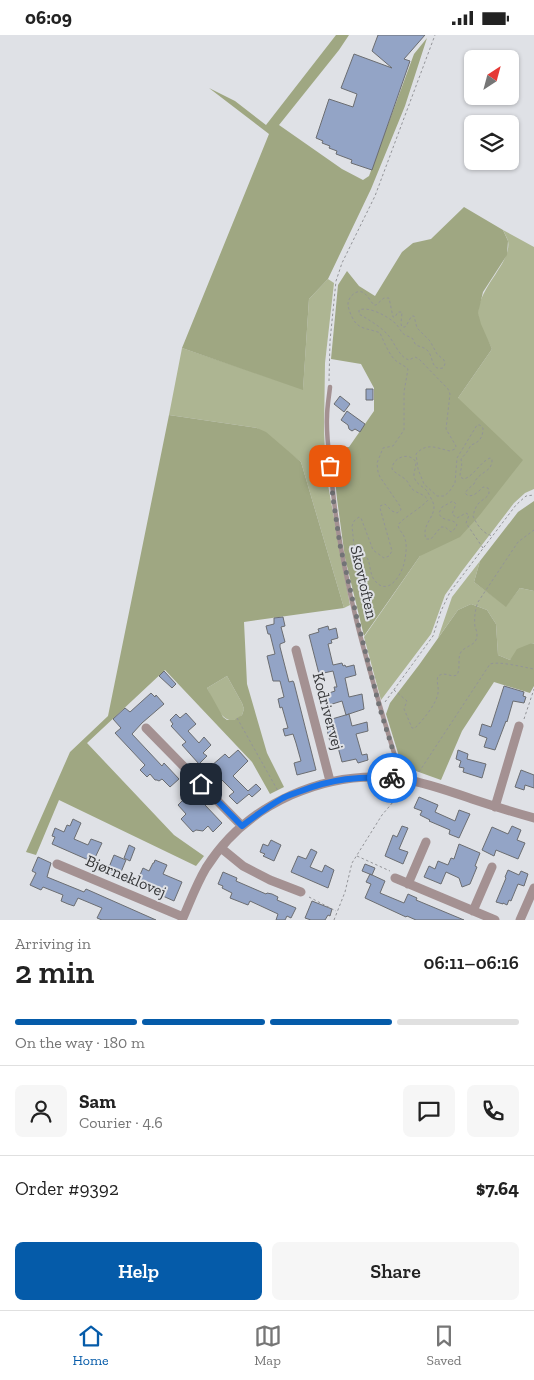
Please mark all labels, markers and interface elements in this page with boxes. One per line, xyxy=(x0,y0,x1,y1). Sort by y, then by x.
text: 06:09 xyxy=(25,6,72,29)
north arrow xyxy=(464,50,519,105)
map controls xyxy=(464,50,519,170)
button: layers xyxy=(464,115,519,170)
pin xyxy=(309,445,351,487)
icon: bag xyxy=(316,452,344,480)
street label: Skovtoften xyxy=(346,544,382,621)
street label: Kodrivervej xyxy=(309,670,347,752)
courier xyxy=(367,753,417,803)
pin xyxy=(180,763,222,805)
icon: bike xyxy=(378,764,406,792)
icon: home xyxy=(187,770,215,798)
street label: Bjørneklovej xyxy=(83,851,169,901)
text: Arriving in xyxy=(15,934,91,953)
text: 06:11–06:16 xyxy=(424,951,519,974)
text: 2 min xyxy=(15,953,94,991)
text: On the way · 180 m xyxy=(15,1033,145,1052)
button: person xyxy=(15,1085,67,1137)
button: chat xyxy=(403,1085,455,1137)
button: phone xyxy=(467,1085,519,1137)
text: Sam xyxy=(79,1090,116,1113)
text: Courier · 4.6 xyxy=(79,1113,163,1132)
text: Order #9392 xyxy=(15,1177,119,1200)
text: $7.64 xyxy=(476,1177,519,1200)
button: Help xyxy=(15,1242,262,1300)
button: Share xyxy=(272,1242,519,1300)
tab: Home xyxy=(72,1322,109,1369)
tab: Map xyxy=(254,1322,282,1369)
tab: Saved xyxy=(426,1322,462,1369)

